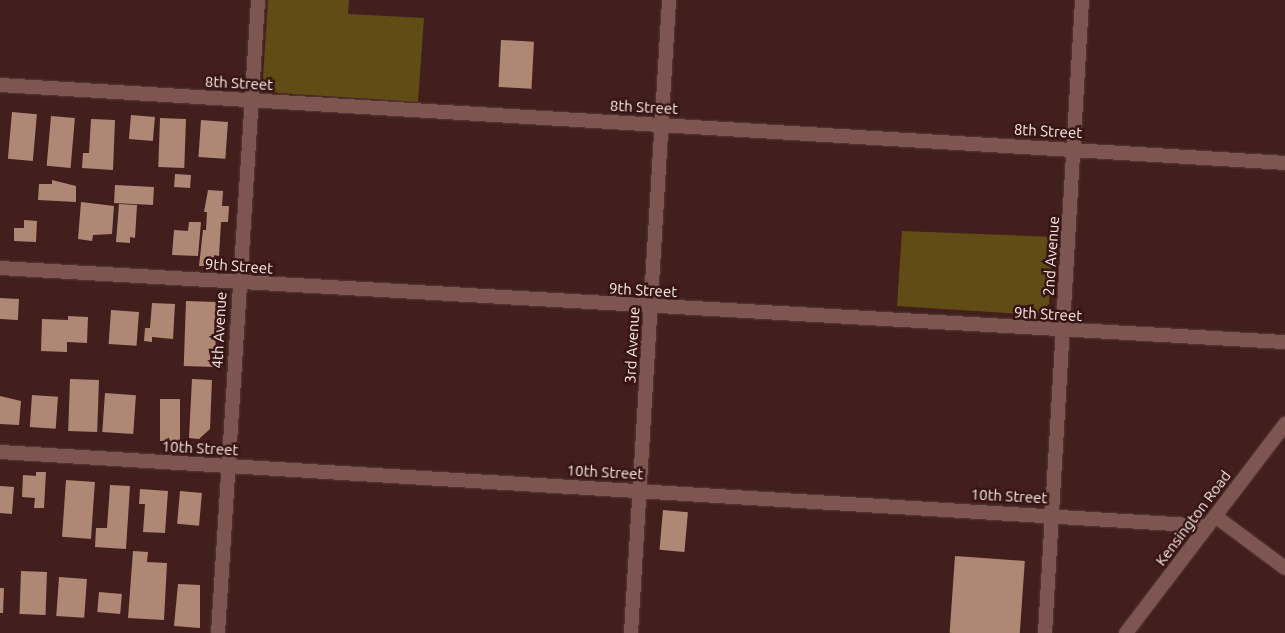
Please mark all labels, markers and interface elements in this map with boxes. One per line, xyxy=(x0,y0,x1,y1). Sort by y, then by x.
street label: 8th Street xyxy=(204,72,274,94)
street label: 8th Street xyxy=(609,96,679,118)
street label: 8th Street xyxy=(1013,120,1083,142)
street label: 2nd Avenue xyxy=(1039,216,1063,296)
street label: 9th Street xyxy=(204,255,274,277)
street label: 9th Street xyxy=(608,279,678,301)
street label: 4th Avenue xyxy=(208,291,230,369)
street label: 9th Street xyxy=(1013,303,1083,325)
street label: 3rd Avenue xyxy=(621,306,643,384)
street label: 10th Street xyxy=(161,437,239,459)
street label: 10th Street xyxy=(566,461,644,483)
street label: Kensington Road xyxy=(1151,467,1235,569)
street label: 10th Street xyxy=(970,485,1048,507)

